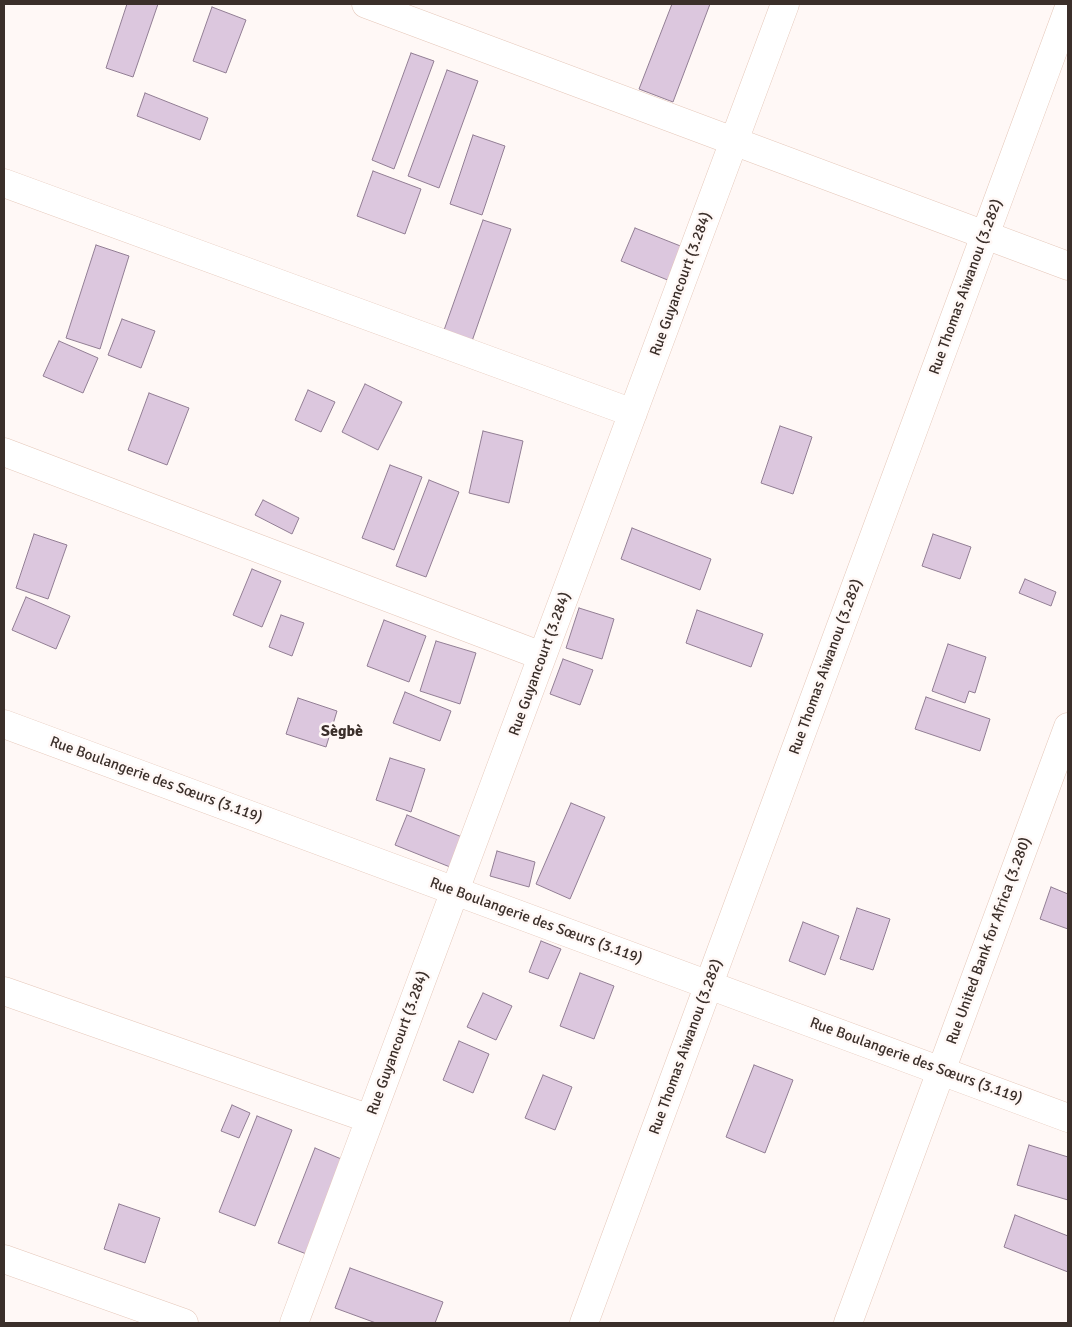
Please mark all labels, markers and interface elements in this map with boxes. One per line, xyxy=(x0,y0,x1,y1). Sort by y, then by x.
street label: Rue Thomas Aiwanou (3.282) xyxy=(926,197,1006,377)
street label: Rue Guyancourt (3.284) xyxy=(647,210,715,358)
street label: Rue Thomas Aiwanou (3.282) xyxy=(786,577,866,757)
street label: Rue Guyancourt (3.284) xyxy=(506,590,574,738)
district label: Sègbè xyxy=(321,722,363,742)
street label: Rue Boulangerie des Sœurs (3.119) xyxy=(47,733,265,827)
street label: Rue United Bank for Africa (3.280) xyxy=(943,835,1035,1047)
street label: Rue Boulangerie des Sœurs (3.119) xyxy=(427,874,645,968)
street label: Rue Thomas Aiwanou (3.282) xyxy=(646,957,726,1137)
street label: Rue Guyancourt (3.284) xyxy=(364,969,432,1117)
street label: Rue Boulangerie des Sœurs (3.119) xyxy=(807,1014,1025,1108)

